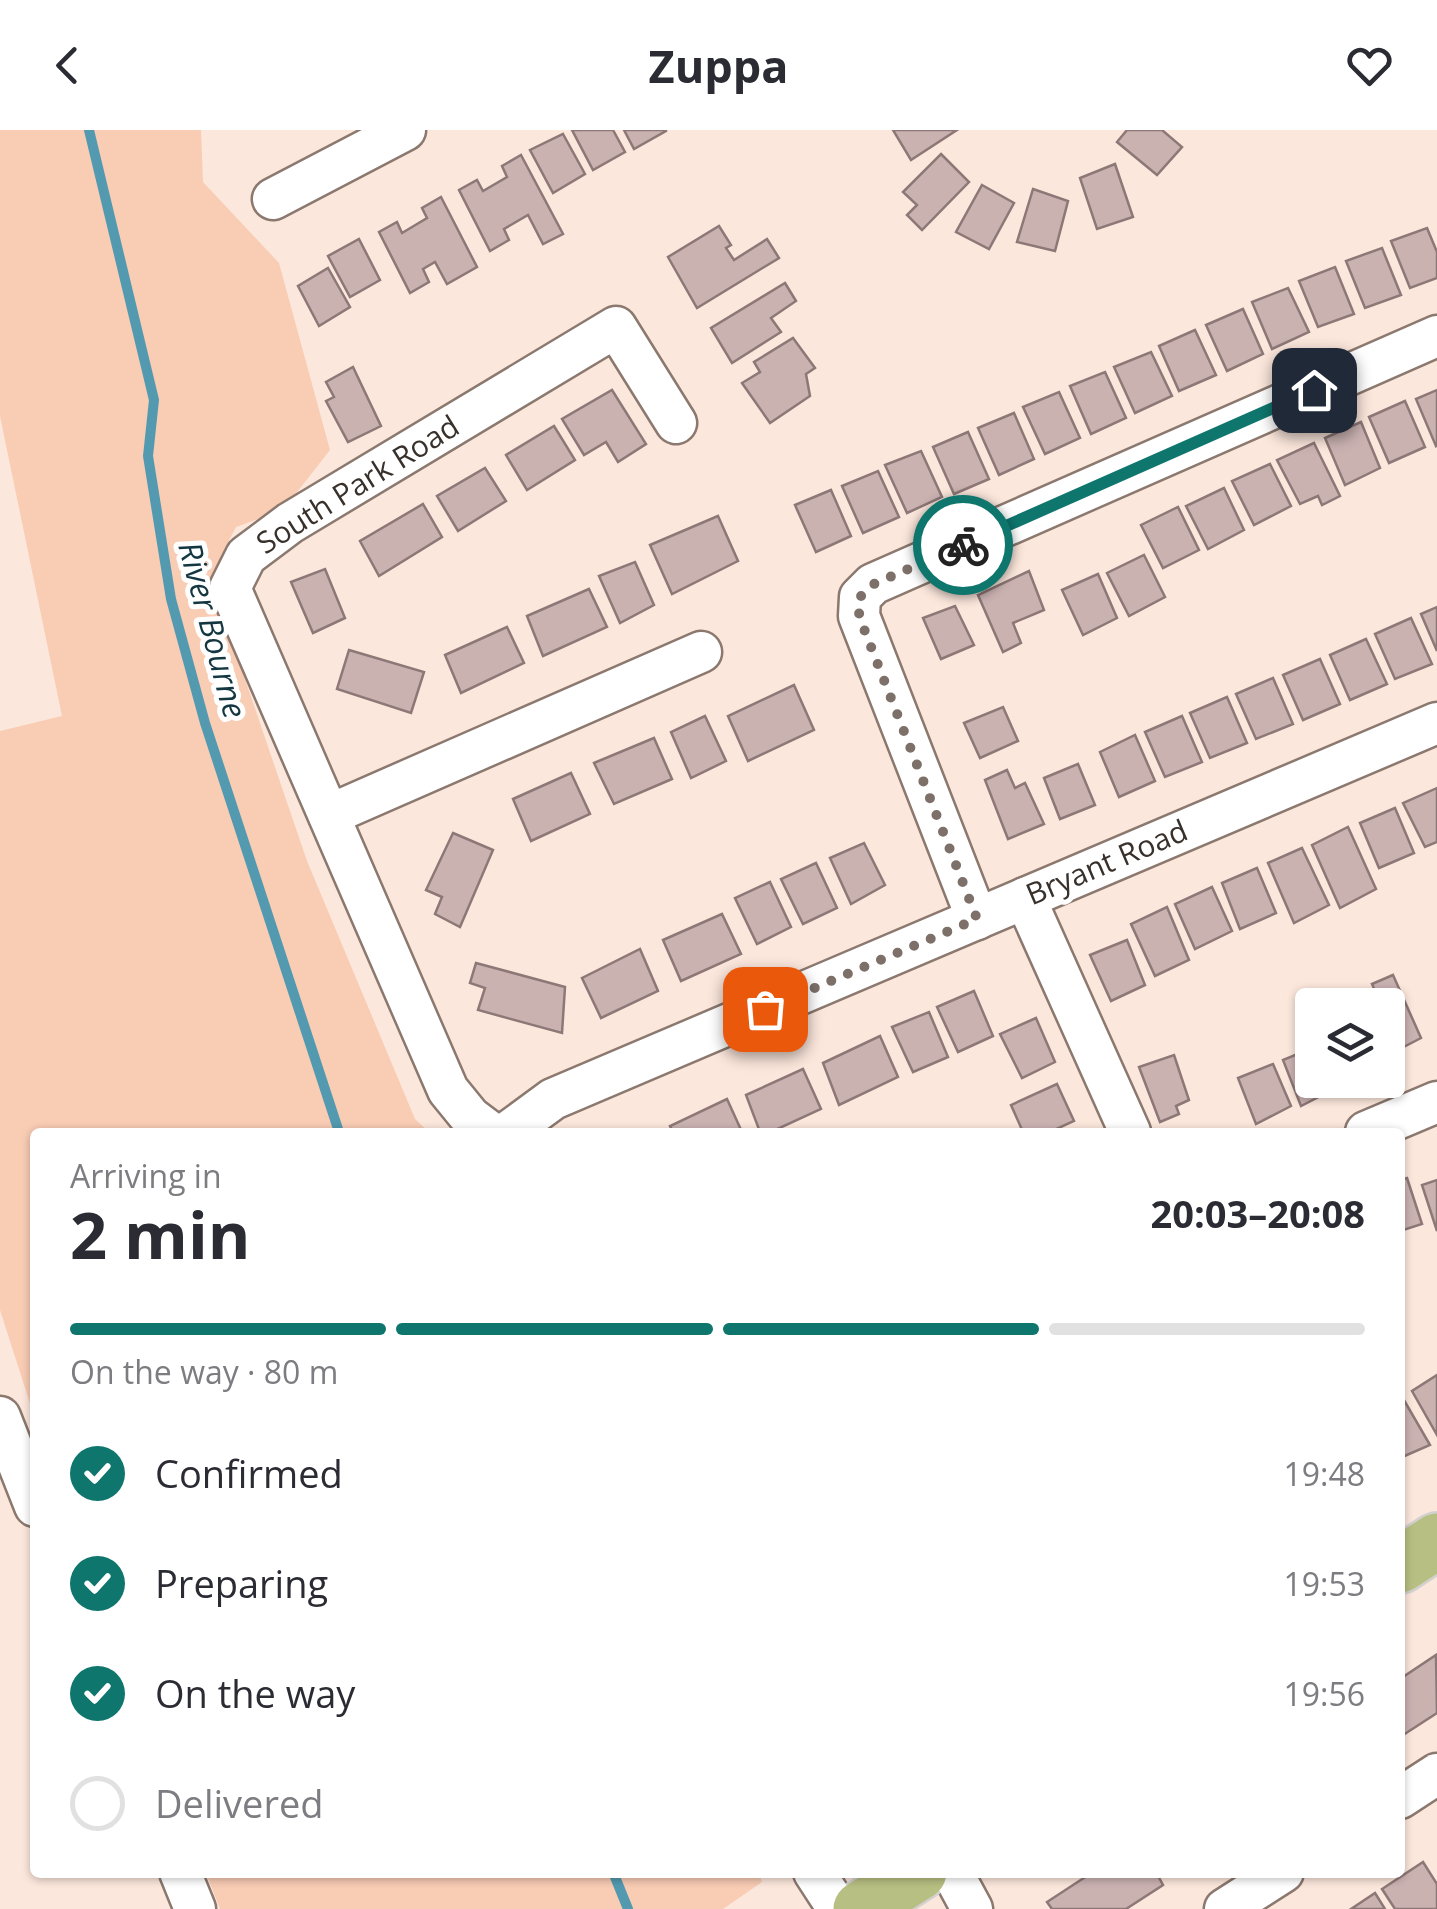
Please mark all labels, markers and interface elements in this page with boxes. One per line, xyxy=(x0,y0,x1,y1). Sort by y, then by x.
text: Zuppa xyxy=(649,35,788,96)
icon: back xyxy=(40,38,95,93)
icon: heart xyxy=(1342,38,1397,93)
pin xyxy=(1272,348,1357,433)
icon: home xyxy=(1287,363,1342,418)
street label: South Park Road xyxy=(248,405,466,563)
courier xyxy=(913,495,1013,595)
icon: bike xyxy=(936,518,991,573)
water label: River Bourne xyxy=(169,537,258,722)
street label: Bryant Road xyxy=(1019,809,1194,914)
pin xyxy=(723,967,808,1052)
icon: bag xyxy=(738,982,793,1037)
map controls xyxy=(1295,988,1405,1098)
button: layers xyxy=(1295,988,1405,1098)
text: Arriving in xyxy=(70,1154,222,1197)
text: 20:03–20:08 xyxy=(1151,1187,1365,1239)
text: 2 min xyxy=(70,1190,250,1278)
text: On the way · 80 m xyxy=(70,1350,338,1393)
icon: check xyxy=(70,1446,125,1501)
text: Confirmed xyxy=(155,1447,343,1499)
text: 19:48 xyxy=(1283,1452,1365,1495)
icon: check xyxy=(70,1556,125,1611)
text: Preparing xyxy=(155,1557,328,1609)
text: 19:53 xyxy=(1283,1562,1365,1605)
icon: check xyxy=(70,1666,125,1721)
text: On the way xyxy=(155,1667,355,1719)
text: 19:56 xyxy=(1283,1672,1365,1715)
text: Delivered xyxy=(155,1777,324,1829)

